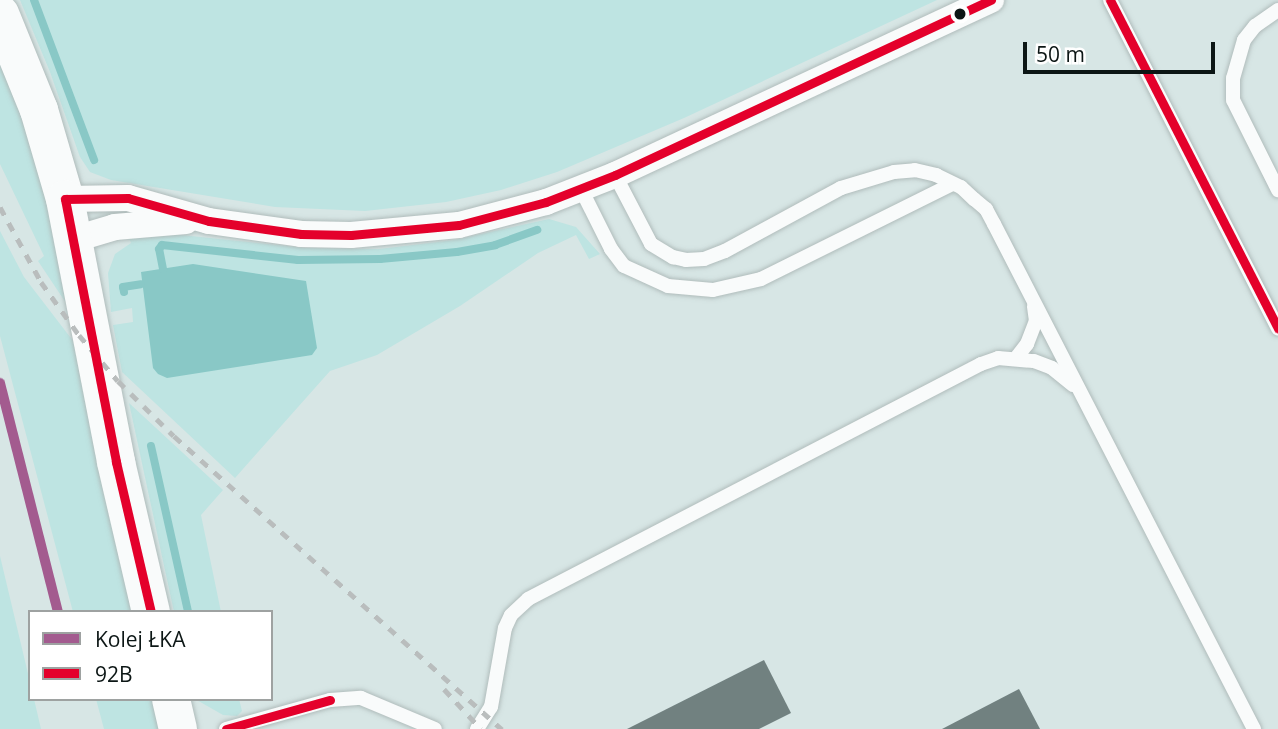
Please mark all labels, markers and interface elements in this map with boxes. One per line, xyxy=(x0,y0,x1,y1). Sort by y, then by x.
unlabelled marker xyxy=(953,7,967,21)
scale bar xyxy=(1026,28,1218,72)
text: 50 m xyxy=(1036,40,1085,68)
legend xyxy=(28,610,273,701)
text: Kolej ŁKA xyxy=(95,625,185,653)
text: 92B xyxy=(95,660,133,688)

